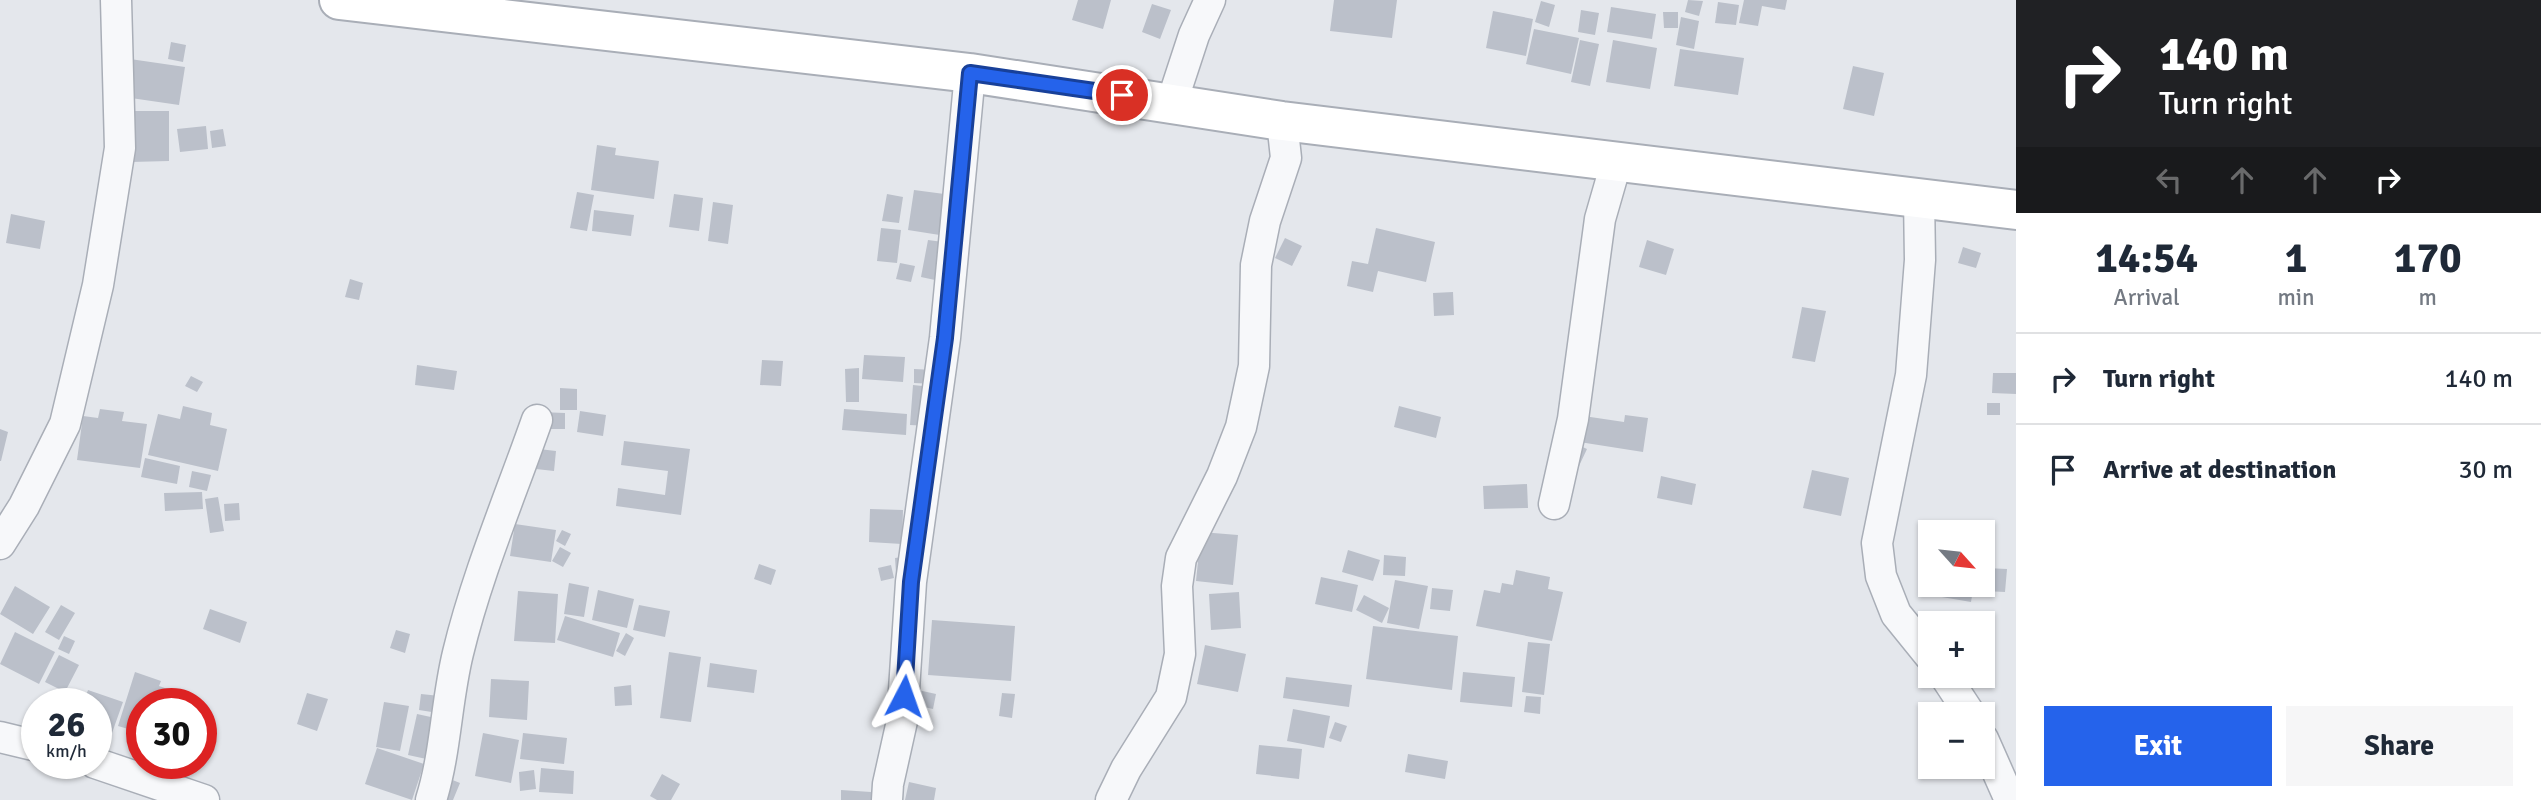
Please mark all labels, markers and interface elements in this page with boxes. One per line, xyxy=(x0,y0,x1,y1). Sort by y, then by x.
text: 140 m xyxy=(2159,24,2289,84)
icon: right xyxy=(2044,28,2135,119)
pin xyxy=(1092,65,1152,125)
icon: arrive xyxy=(1103,76,1141,114)
text: Turn right xyxy=(2159,84,2292,123)
icon: left xyxy=(2150,161,2188,199)
icon: ahead xyxy=(2223,161,2261,199)
icon: ahead xyxy=(2296,161,2334,199)
icon: right xyxy=(2369,161,2407,199)
text: 14:54 xyxy=(2095,233,2198,284)
text: 1 xyxy=(2285,233,2307,284)
text: 170 xyxy=(2394,233,2462,284)
text: Arrival xyxy=(2114,283,2180,312)
text: min xyxy=(2277,283,2315,312)
text: m xyxy=(2419,283,2437,312)
icon: right xyxy=(2044,360,2082,398)
text: Turn right xyxy=(2103,363,2215,395)
text: 140 m xyxy=(2444,363,2513,395)
icon: arrive xyxy=(2044,451,2082,489)
text: Arrive at destination xyxy=(2103,454,2336,486)
text: 30 m xyxy=(2458,454,2513,486)
north arrow xyxy=(1918,520,1995,597)
map controls xyxy=(1918,520,1995,779)
button: + xyxy=(1918,611,1995,688)
position arrow xyxy=(867,659,941,733)
speed limit sign: 30 xyxy=(126,688,217,779)
button: − xyxy=(1918,702,1995,779)
text: 26 xyxy=(48,703,85,746)
button: Exit xyxy=(2044,706,2272,786)
button: Share xyxy=(2286,706,2513,786)
text: km/h xyxy=(46,740,87,762)

